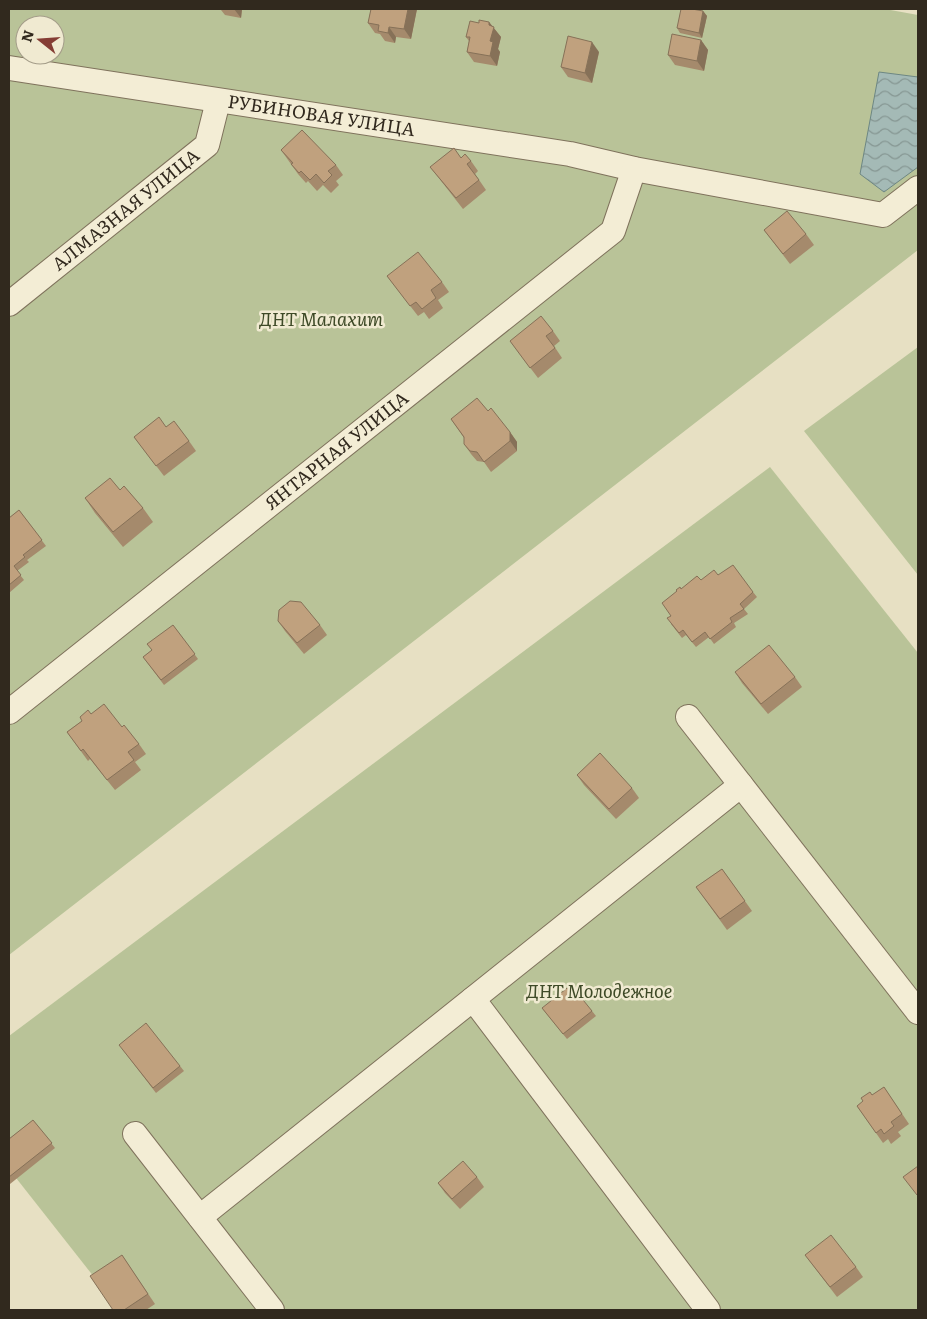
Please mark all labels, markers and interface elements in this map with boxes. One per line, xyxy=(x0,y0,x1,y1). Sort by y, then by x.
north arrow xyxy=(15,15,65,65)
text: N xyxy=(15,27,38,44)
street label: РУБИНОВАЯ УЛИЦА xyxy=(226,87,417,142)
street label: АЛМАЗНАЯ УЛИЦА xyxy=(45,141,205,277)
park label: ДНТ Малахит xyxy=(259,305,383,332)
street label: ЯНТАРНАЯ УЛИЦА xyxy=(258,384,414,516)
park label: ДНТ Молодежное xyxy=(526,977,672,1004)

